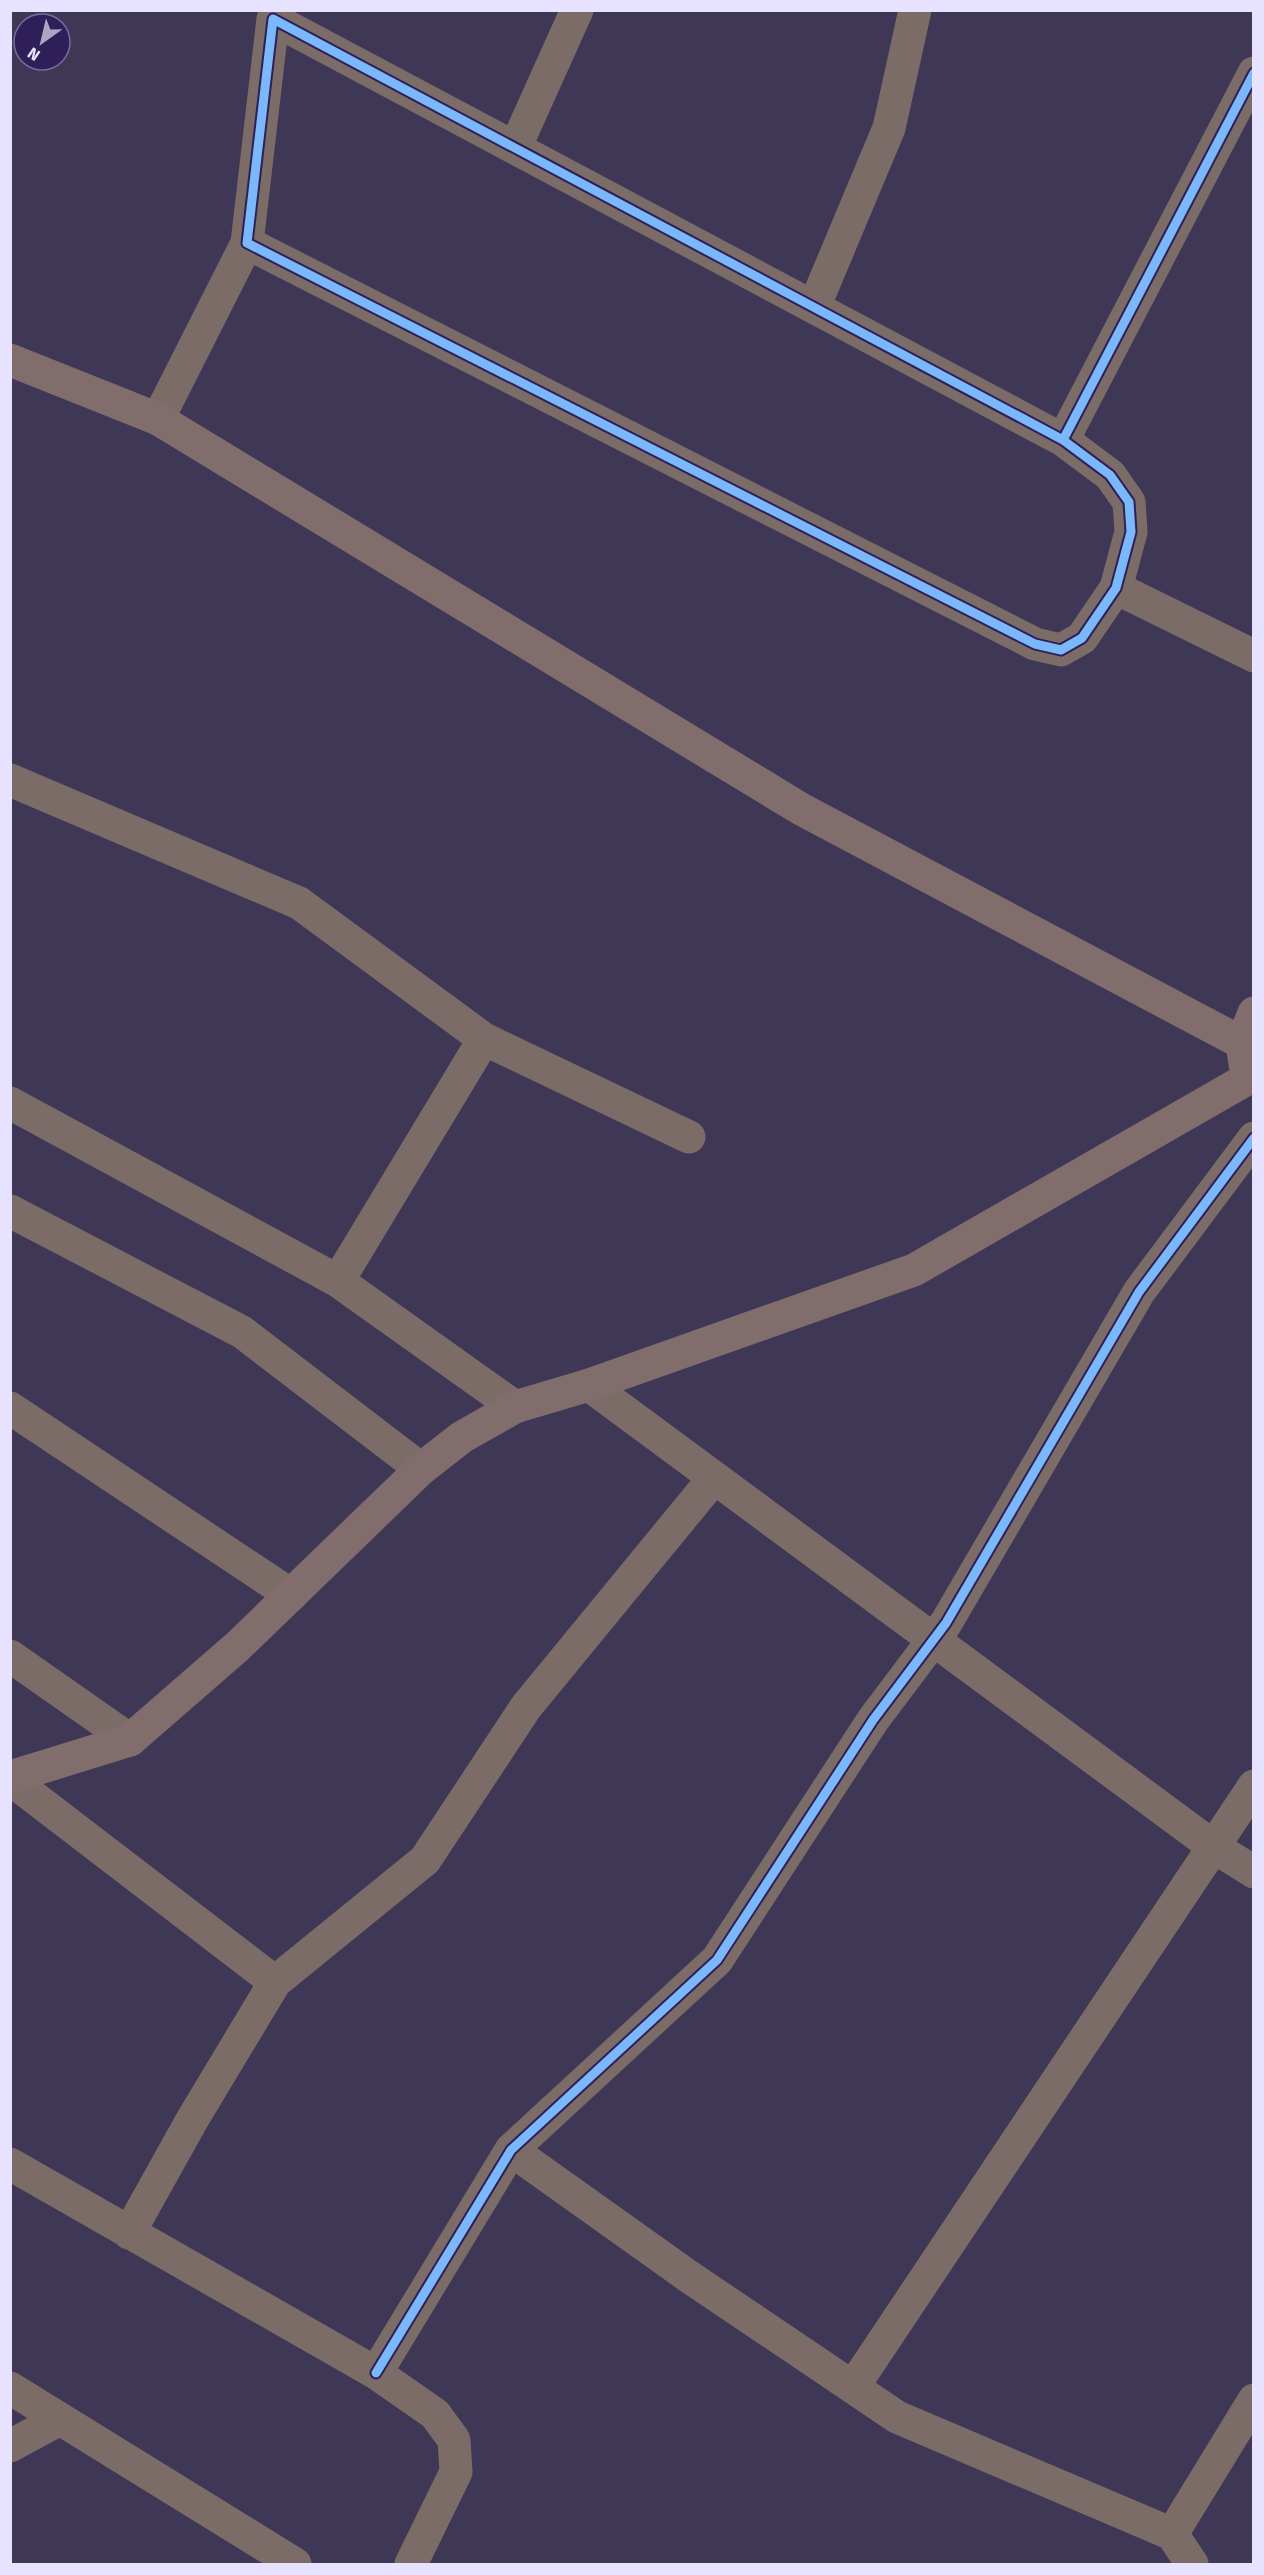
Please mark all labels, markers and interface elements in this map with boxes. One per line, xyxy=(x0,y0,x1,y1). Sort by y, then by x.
north arrow xyxy=(12,12,72,72)
text: N xyxy=(24,43,44,65)

